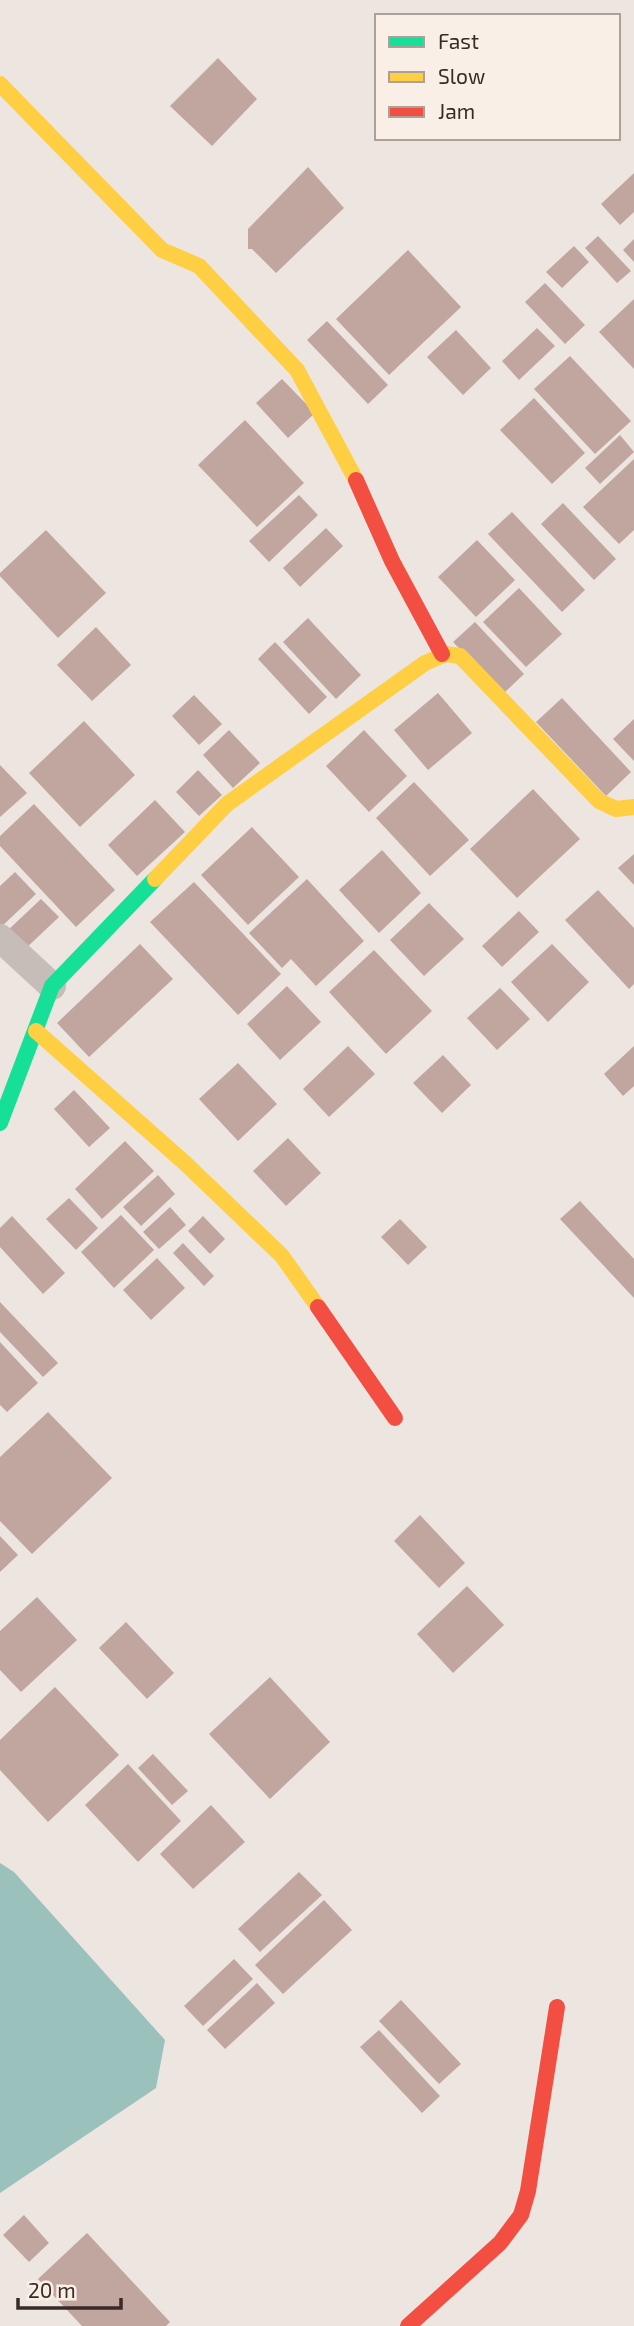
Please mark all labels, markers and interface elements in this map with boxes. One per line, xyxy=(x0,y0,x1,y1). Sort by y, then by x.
legend xyxy=(375,14,620,140)
text: Fast xyxy=(438,28,479,53)
text: Slow xyxy=(438,63,485,88)
text: Jam xyxy=(438,98,475,123)
scale bar xyxy=(18,2266,121,2310)
text: 20 m xyxy=(28,2277,76,2302)

